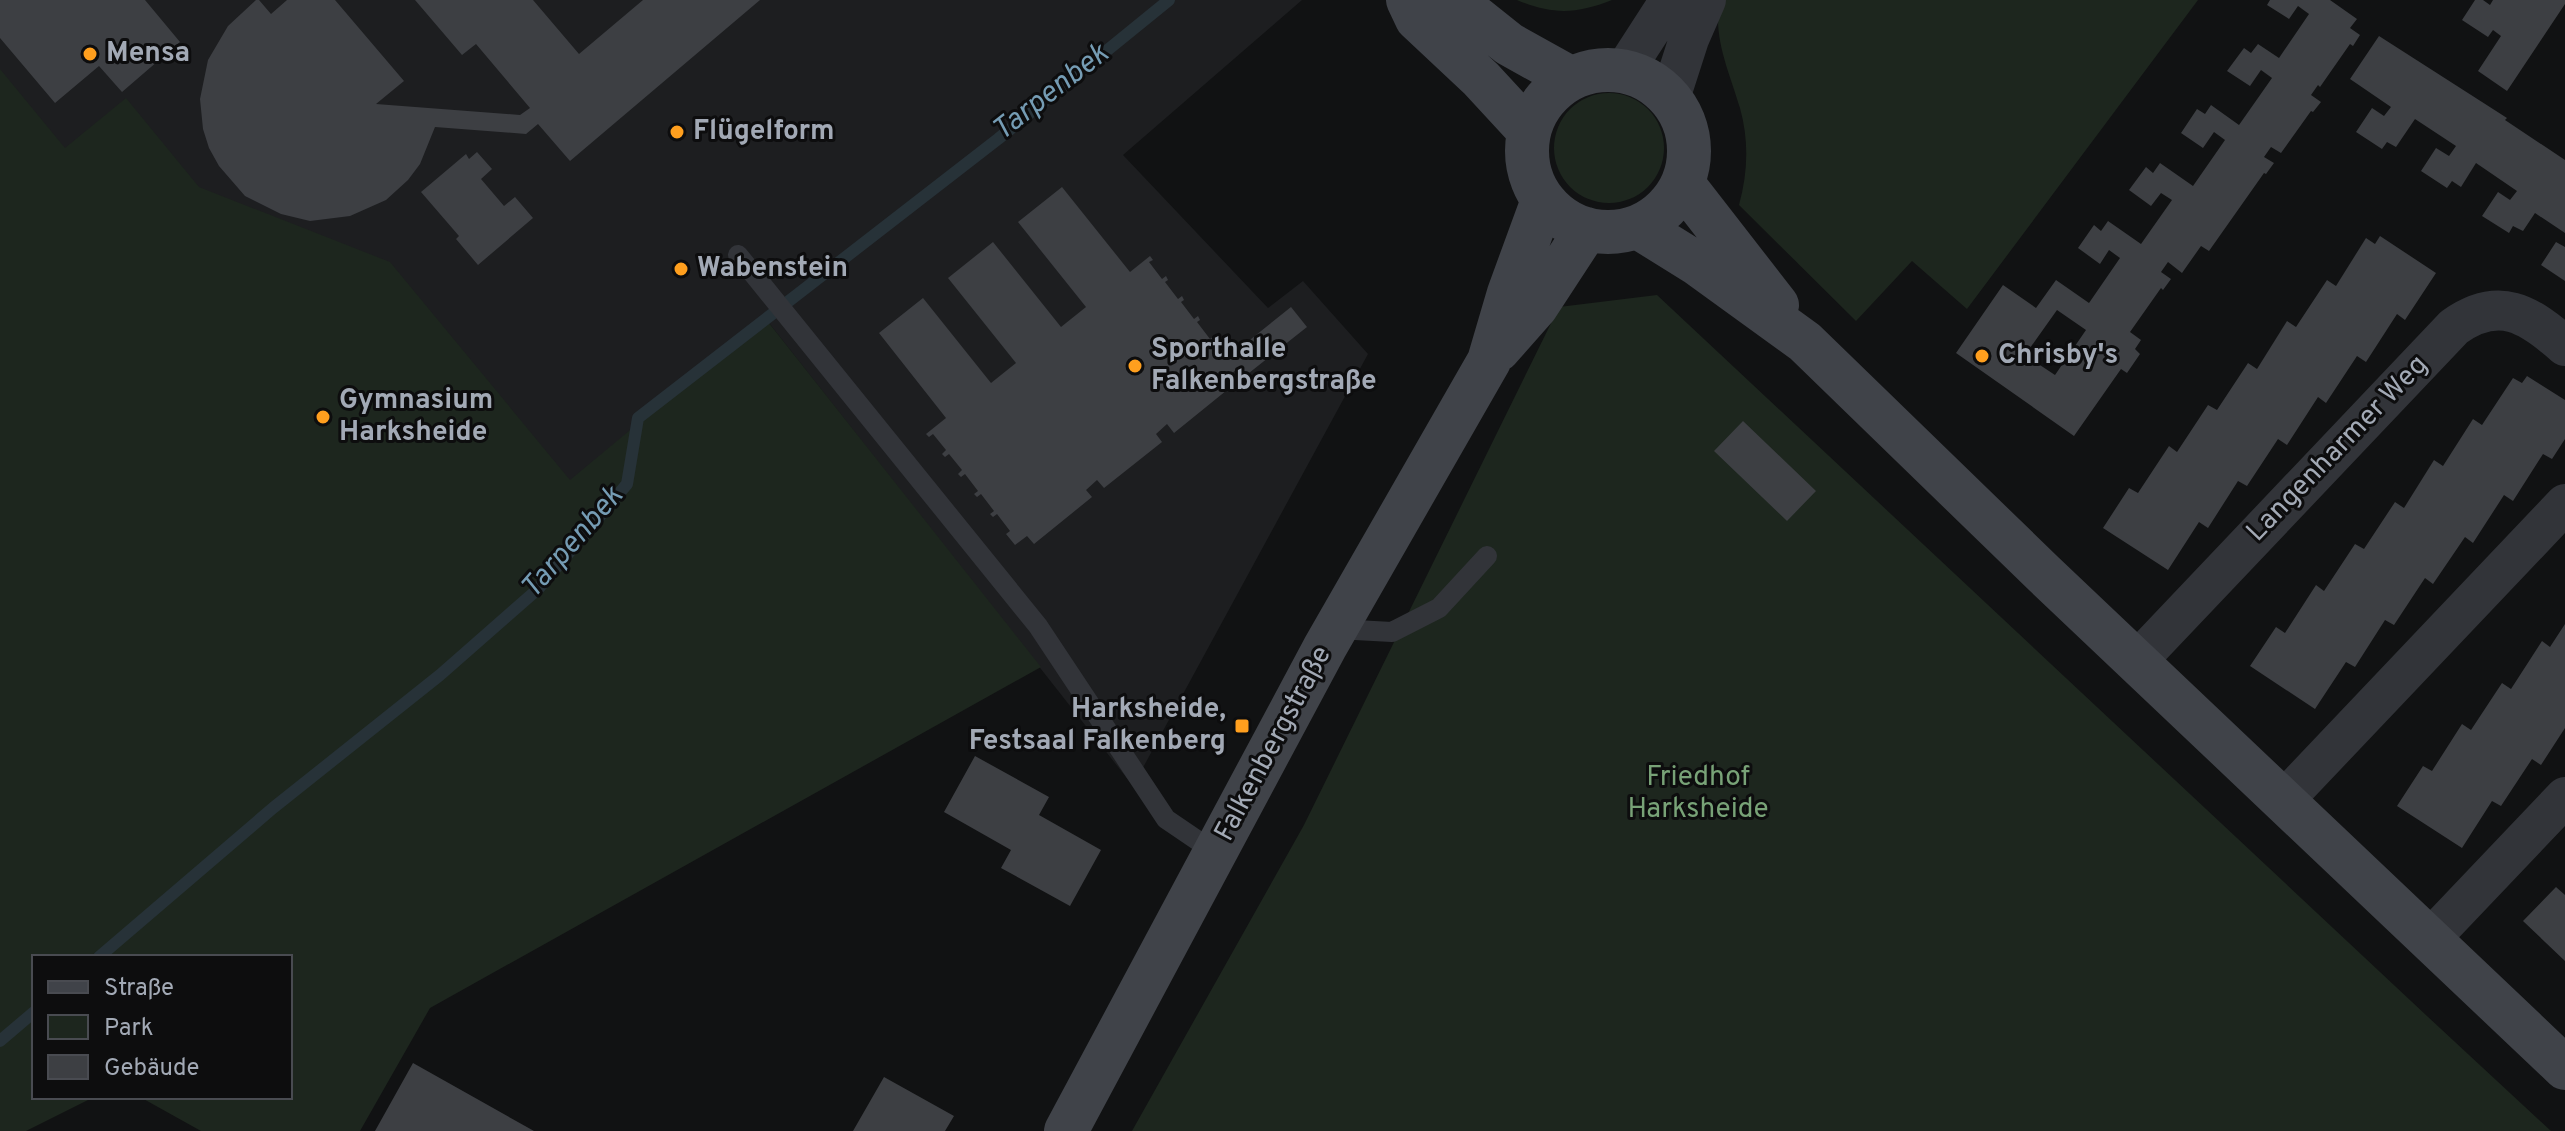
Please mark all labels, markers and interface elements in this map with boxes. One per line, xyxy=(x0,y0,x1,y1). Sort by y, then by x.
place label: Mensa xyxy=(106,36,190,72)
water label: Tarpenbek xyxy=(985,36,1117,150)
marker: Mensa xyxy=(81,45,99,63)
place label: Flügelform xyxy=(693,114,834,150)
marker: Flügelform xyxy=(668,123,686,141)
place label: Wabenstein xyxy=(697,251,848,287)
marker: Wabenstein xyxy=(672,260,690,278)
place label: Sporthalle Falkenbergstraße xyxy=(1151,332,1377,400)
place label: Chrisby's xyxy=(1998,338,2118,374)
marker: Chrisby's xyxy=(1973,347,1991,365)
street label: Langenharmer Weg xyxy=(2240,348,2436,550)
marker: Sporthalle Falkenbergstraße xyxy=(1126,357,1144,375)
place label: Gymnasium Harksheide xyxy=(339,383,493,451)
marker: Gymnasium Harksheide xyxy=(314,408,332,426)
water label: Tarpenbek xyxy=(514,478,633,607)
street label: Falkenbergstraße xyxy=(1207,640,1341,848)
place label: Harksheide, Festsaal Falkenberg xyxy=(969,692,1226,760)
marker: Harksheide, Festsaal Falkenberg xyxy=(1233,717,1251,735)
park label: Friedhof Harksheide xyxy=(1627,760,1769,828)
legend xyxy=(32,955,292,1099)
text: Straße xyxy=(104,974,174,1004)
text: Park xyxy=(104,1014,154,1044)
text: Gebäude xyxy=(104,1054,199,1084)

